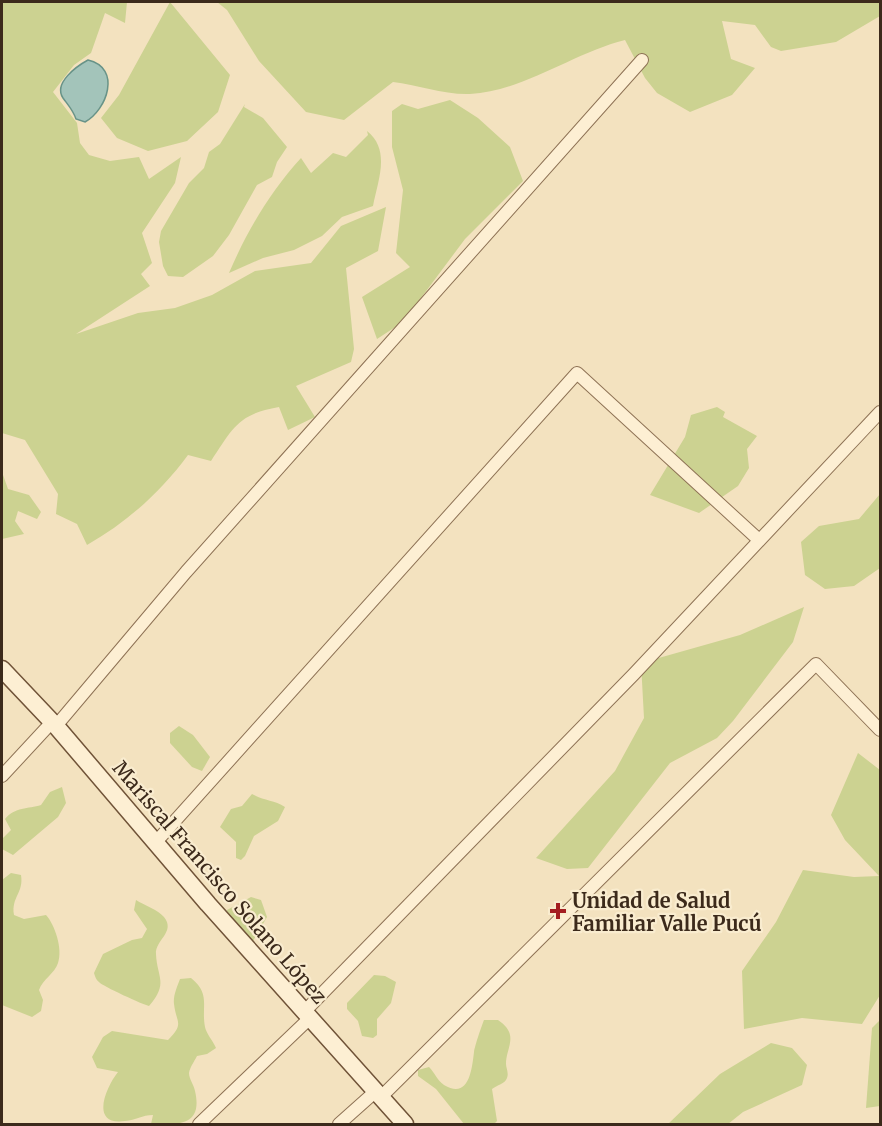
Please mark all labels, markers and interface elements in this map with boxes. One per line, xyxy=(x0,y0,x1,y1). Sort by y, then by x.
street label: Mariscal Francisco Solano López xyxy=(108,755,332,1009)
place label: Unidad de Salud Familiar Valle Pucú xyxy=(572,888,762,936)
marker: Unidad de Salud Familiar Valle Pucú xyxy=(549,902,567,920)

